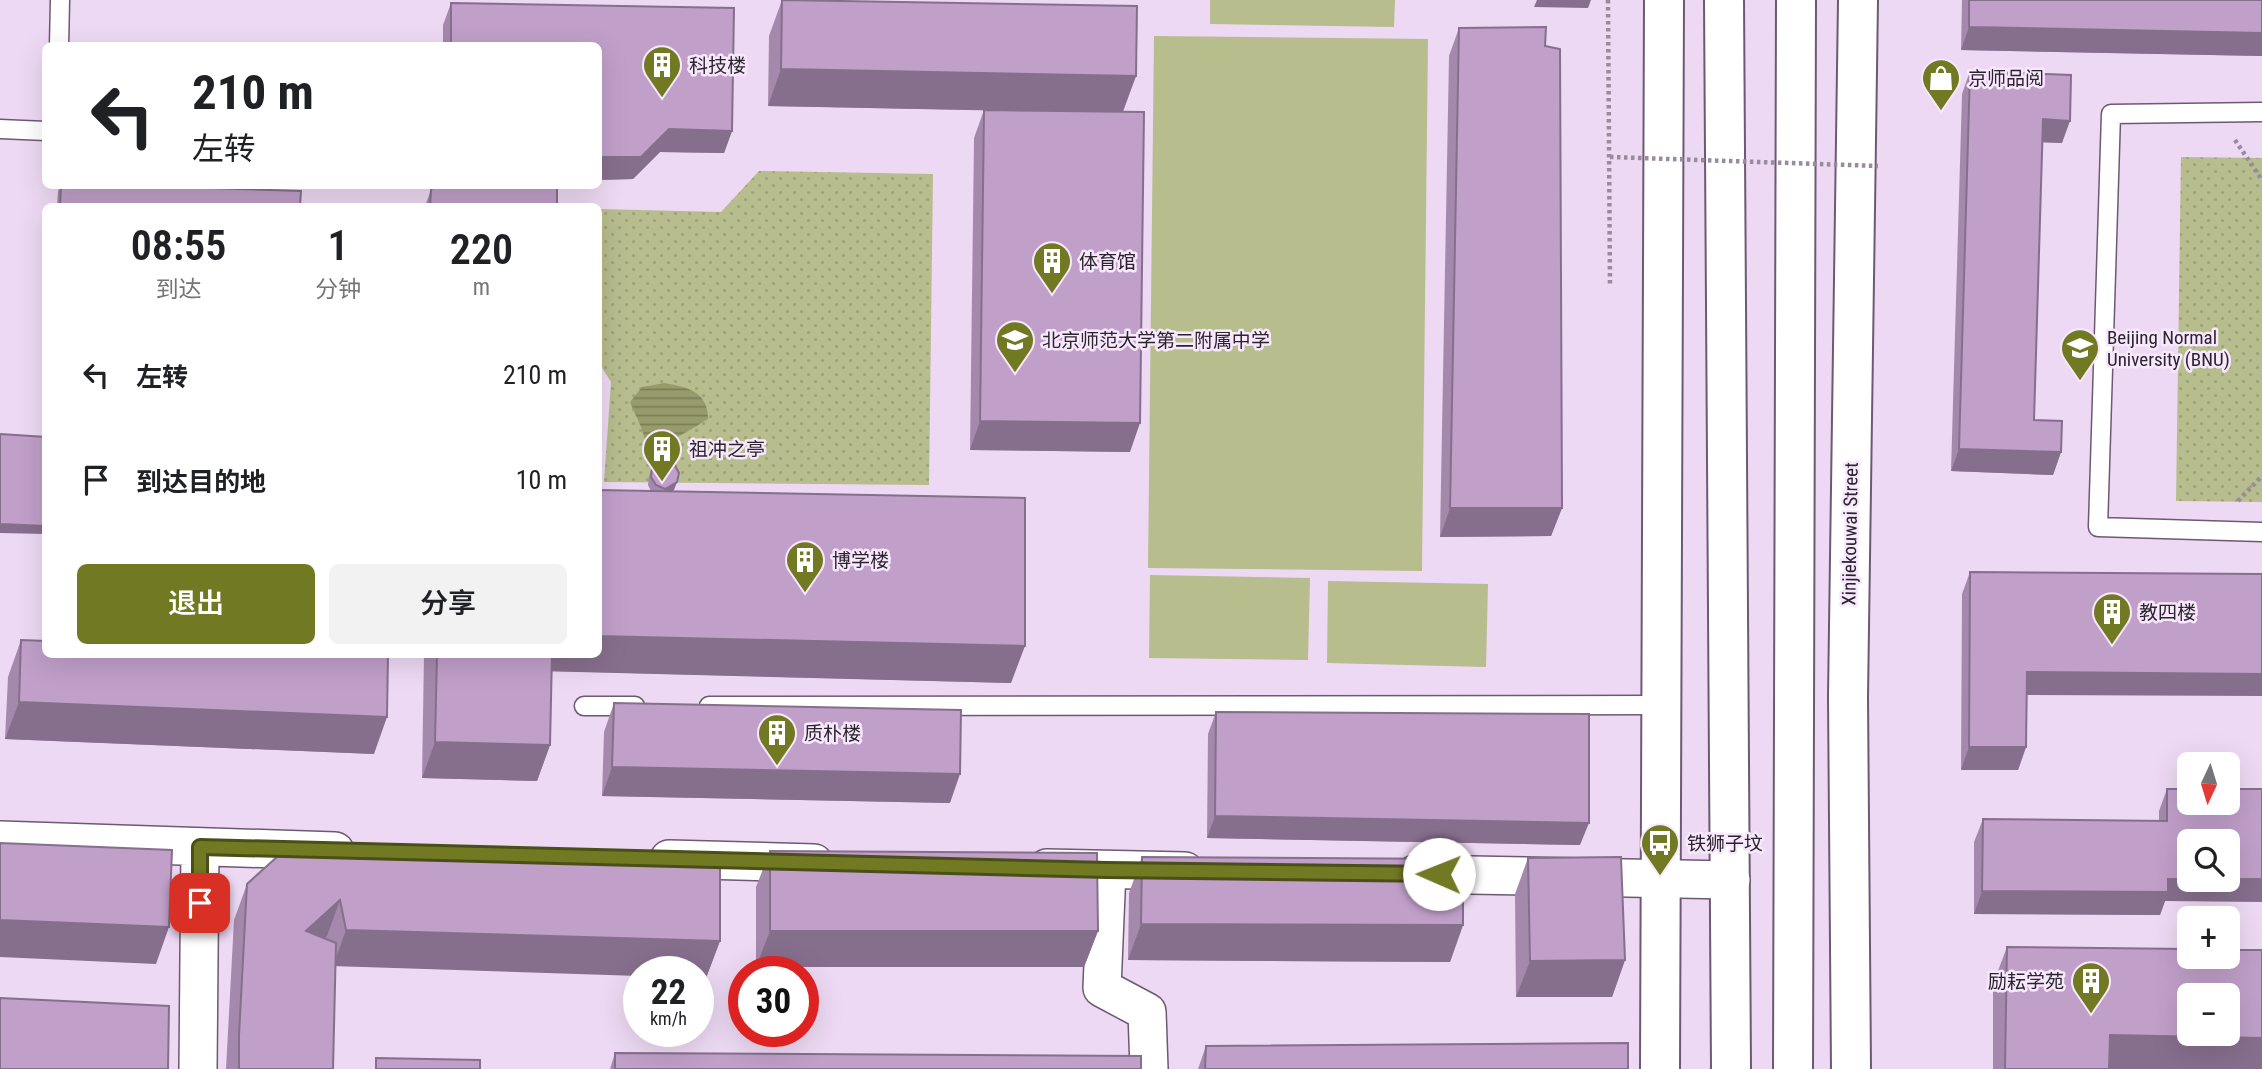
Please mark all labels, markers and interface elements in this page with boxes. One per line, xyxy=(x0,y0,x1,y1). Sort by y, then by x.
building icon: 科技楼 xyxy=(641,44,683,99)
place label: 科技楼 xyxy=(689,54,746,77)
shop icon: 京师品阅 xyxy=(1920,57,1962,112)
text: 210 m xyxy=(192,64,314,121)
place label: 京师品阅 xyxy=(1968,67,2044,90)
icon: left xyxy=(77,70,168,161)
text: 左转 xyxy=(192,130,256,168)
text: 08:55 xyxy=(131,221,226,270)
text: 1 xyxy=(328,221,349,270)
text: 220 xyxy=(450,225,513,274)
building icon: 体育馆 xyxy=(1031,240,1073,295)
place label: 体育馆 xyxy=(1079,250,1136,273)
text: m xyxy=(473,274,490,301)
text: 到达 xyxy=(156,276,202,303)
text: 分钟 xyxy=(315,276,361,303)
school or university icon: 北京师范大学第二附属中学 xyxy=(994,319,1036,374)
place label: Beijing Normal University (BNU) xyxy=(2107,326,2230,371)
school or university icon: Beijing Normal University (BNU) xyxy=(2059,327,2101,382)
place label: 北京师范大学第二附属中学 xyxy=(1042,329,1270,352)
icon: left xyxy=(77,356,115,394)
text: 210 m xyxy=(503,360,567,390)
text: 左转 xyxy=(136,362,188,392)
building icon: 祖冲之亭 xyxy=(641,428,683,483)
place label: 祖冲之亭 xyxy=(689,438,765,461)
icon: arrive xyxy=(77,461,115,499)
street label: Xinjiekouwai Street xyxy=(1837,462,1863,606)
text: 10 m xyxy=(516,465,567,495)
text: 到达目的地 xyxy=(136,467,266,497)
building icon: 博学楼 xyxy=(784,539,826,594)
place label: 博学楼 xyxy=(832,549,889,572)
button: 退出 xyxy=(77,564,315,644)
button: 分享 xyxy=(329,564,567,644)
building icon: 教四楼 xyxy=(2091,591,2133,646)
place label: 教四楼 xyxy=(2139,601,2196,624)
building icon: 质朴楼 xyxy=(756,712,798,767)
place label: 质朴楼 xyxy=(804,722,861,745)
north arrow xyxy=(2177,752,2240,816)
map controls xyxy=(2177,752,2240,1046)
bus stop icon: 铁狮子坟 xyxy=(1639,822,1681,877)
button: search xyxy=(2177,829,2240,892)
place label: 铁狮子坟 xyxy=(1687,832,1763,855)
position arrow xyxy=(1402,837,1476,911)
pin xyxy=(170,873,230,933)
icon: arrive xyxy=(181,884,219,922)
button: + xyxy=(2177,906,2240,969)
speed limit sign: 30 xyxy=(728,956,819,1047)
building icon: 励耘学苑 xyxy=(2070,960,2112,1015)
place label: 励耘学苑 xyxy=(1988,970,2064,993)
text: 22 xyxy=(651,972,686,1013)
button: − xyxy=(2177,983,2240,1046)
text: km/h xyxy=(650,1008,687,1029)

